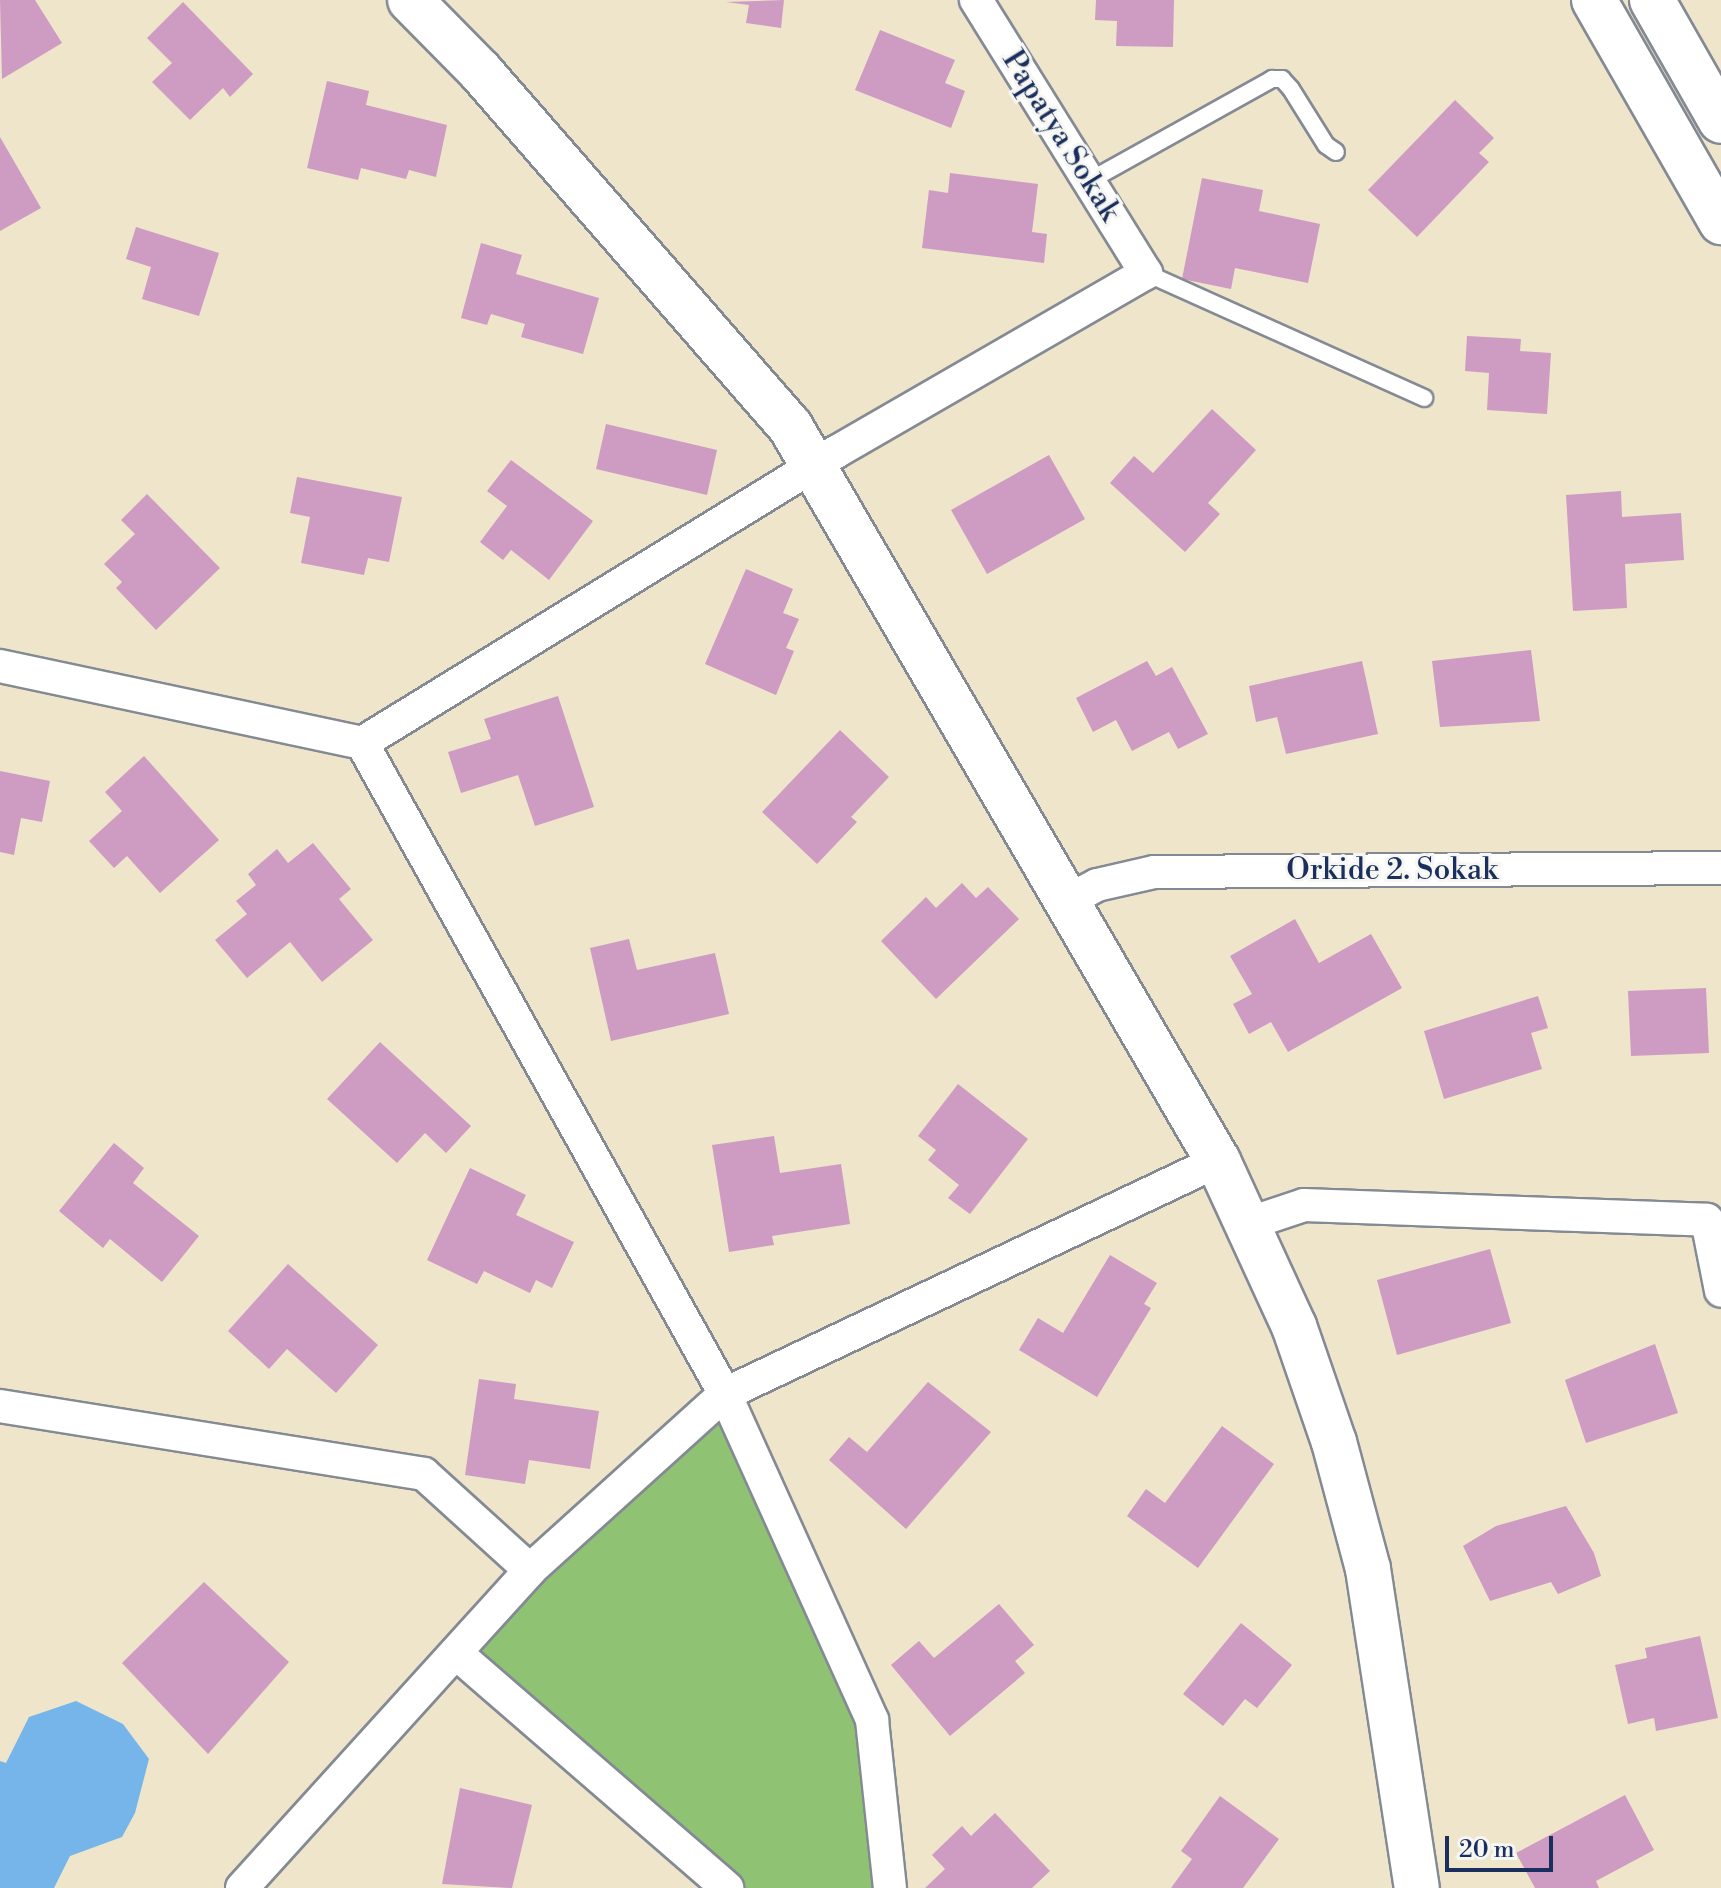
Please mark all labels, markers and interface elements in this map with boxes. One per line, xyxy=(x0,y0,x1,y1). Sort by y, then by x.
street label: Papatya Sokak xyxy=(994,44,1128,228)
street label: Orkide 2. Sokak xyxy=(1286,852,1498,888)
scale bar xyxy=(1449,1820,1557,1870)
text: 20 m xyxy=(1459,1835,1515,1865)

